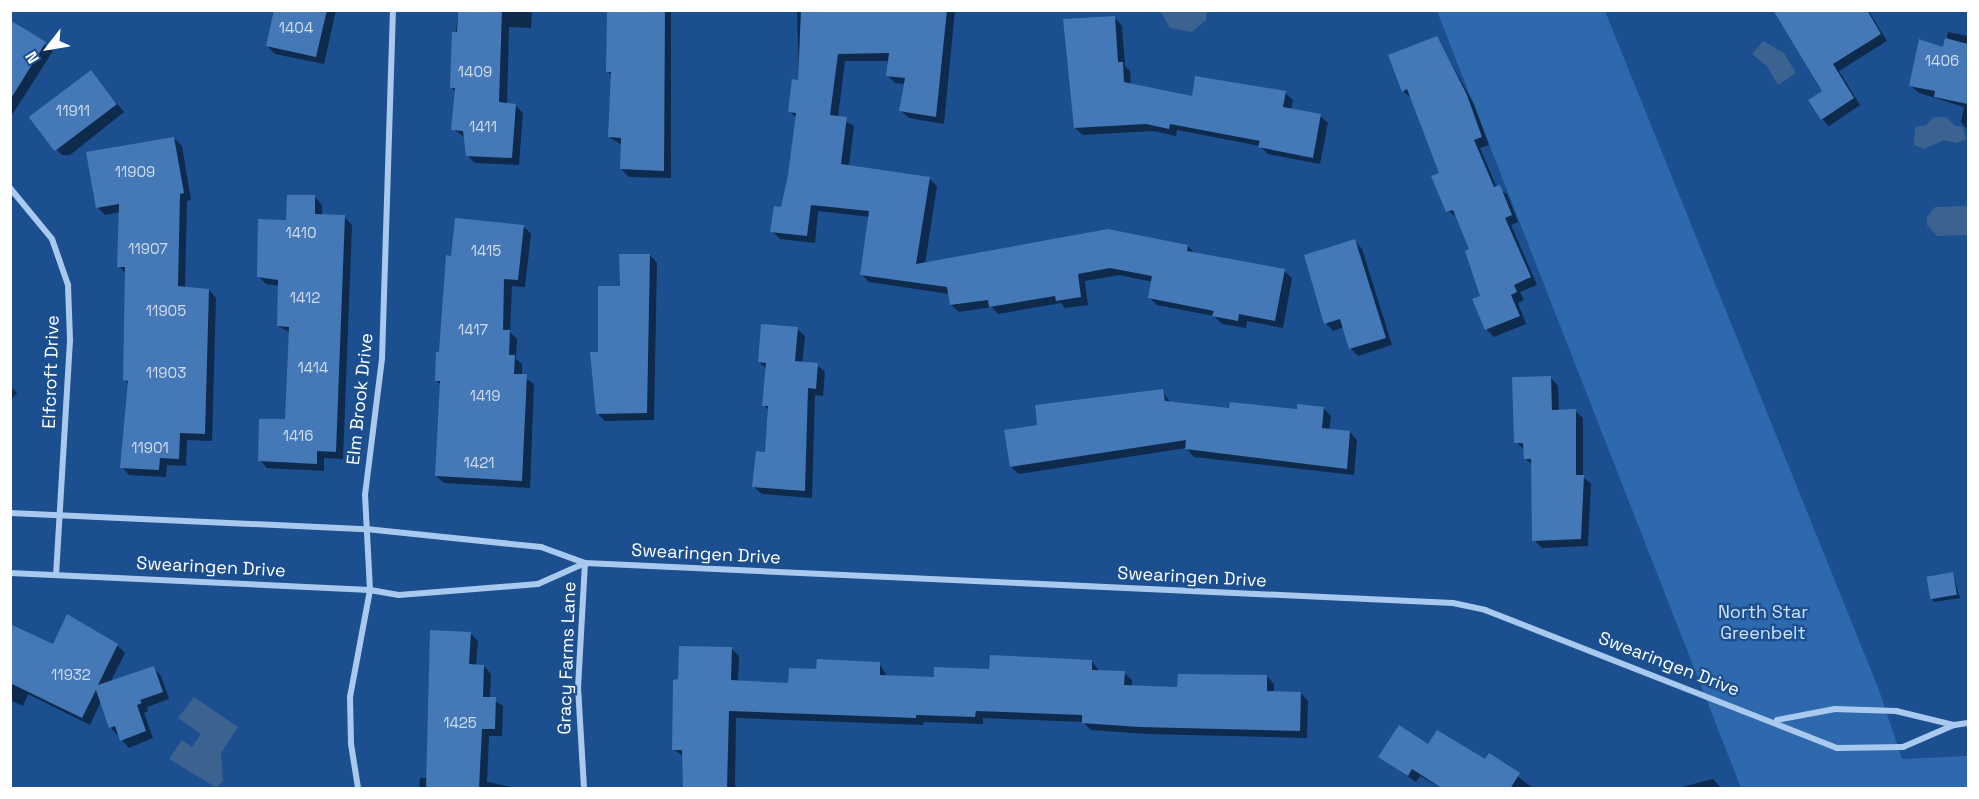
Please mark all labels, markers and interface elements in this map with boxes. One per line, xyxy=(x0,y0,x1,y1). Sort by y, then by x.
north arrow xyxy=(18,18,78,78)
house number: 1404 xyxy=(279,19,313,37)
text: N xyxy=(20,48,44,68)
house number: 1406 xyxy=(1925,52,1959,70)
house number: 1409 xyxy=(458,63,492,81)
house number: 11911 xyxy=(56,102,90,120)
house number: 1411 xyxy=(469,118,497,136)
house number: 11909 xyxy=(115,163,155,181)
house number: 1410 xyxy=(285,224,317,242)
house number: 11907 xyxy=(128,240,168,258)
house number: 1415 xyxy=(471,242,501,260)
house number: 1412 xyxy=(290,289,320,307)
house number: 11905 xyxy=(146,302,186,320)
street label: Elfcroft Drive xyxy=(38,315,64,429)
house number: 1417 xyxy=(458,321,488,339)
street label: Elm Brook Drive xyxy=(342,332,378,466)
house number: 1414 xyxy=(298,359,328,377)
house number: 11903 xyxy=(146,364,186,382)
house number: 1419 xyxy=(470,387,500,405)
house number: 1416 xyxy=(283,427,313,445)
house number: 11901 xyxy=(131,439,169,457)
house number: 1421 xyxy=(464,454,494,472)
street label: Swearingen Drive xyxy=(631,539,781,569)
street label: Swearingen Drive xyxy=(136,552,286,582)
street label: Swearingen Drive xyxy=(1117,562,1267,592)
street label: Gracy Farms Lane xyxy=(554,581,580,735)
park label: North Star Greenbelt xyxy=(1718,602,1808,644)
street label: Swearingen Drive xyxy=(1595,627,1743,701)
house number: 11932 xyxy=(51,666,91,684)
house number: 1425 xyxy=(443,714,477,732)

